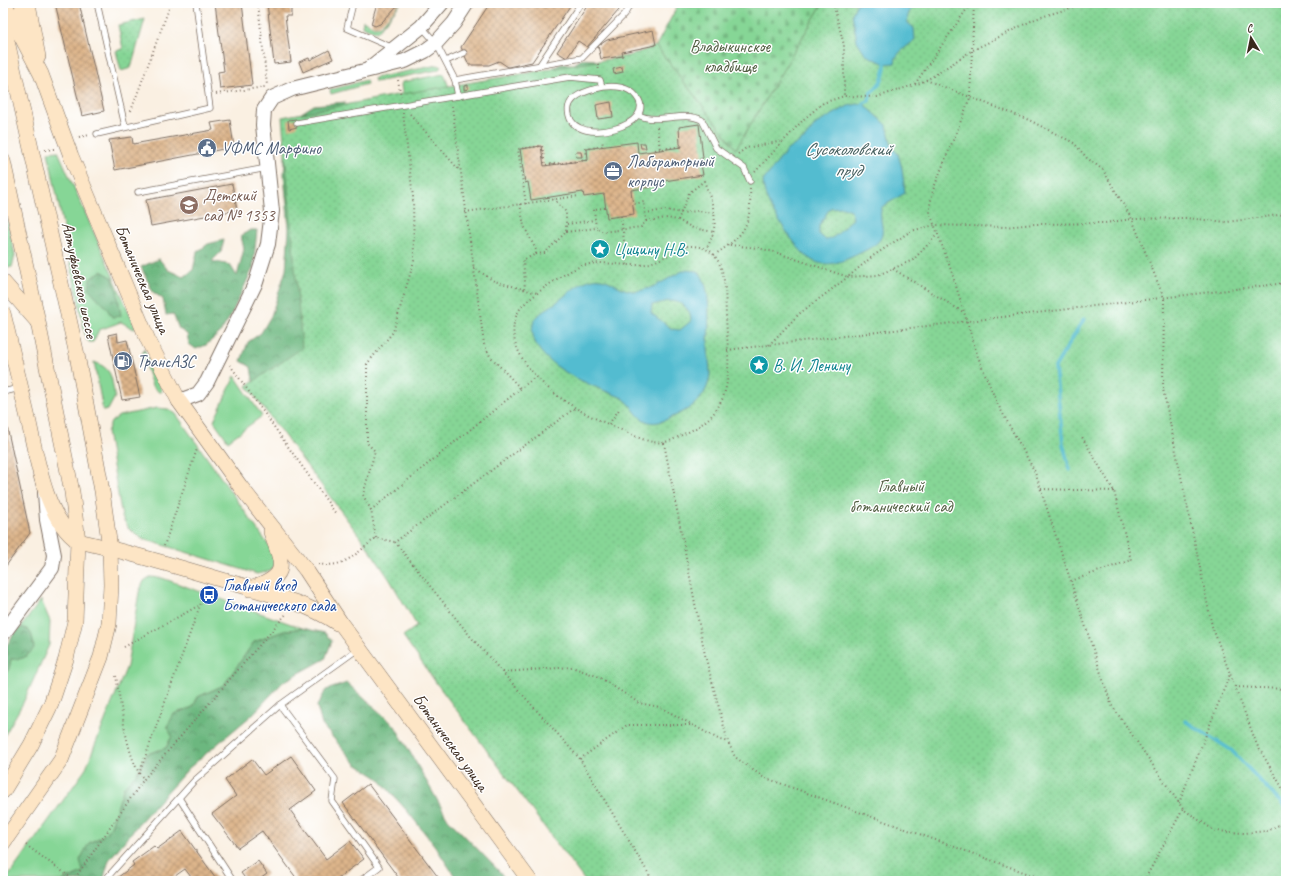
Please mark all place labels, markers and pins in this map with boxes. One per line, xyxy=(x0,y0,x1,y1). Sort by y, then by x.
public building icon: УФМС Марфино xyxy=(196,137,218,159)
place label: УФМС Марфино xyxy=(221,138,322,159)
place label: Лабораторный корпус xyxy=(627,151,715,192)
office icon: Лабораторный корпус xyxy=(602,160,624,182)
place label: Детский сад № 1353 xyxy=(203,185,276,226)
school or university icon: Детский сад № 1353 xyxy=(178,194,200,216)
place icon: Цицину Н.В. xyxy=(589,238,611,260)
place label: Цицину Н.В. xyxy=(614,239,688,260)
fuel station icon: ТрансАЗС xyxy=(112,350,134,372)
place label: ТрансАЗС xyxy=(137,351,197,372)
place icon: В. И. Ленину xyxy=(748,354,770,376)
place label: В. И. Ленину xyxy=(773,355,851,376)
place label: Главный вход Ботанического сада xyxy=(223,575,337,616)
bus stop icon: Главный вход Ботанического сада xyxy=(198,584,220,606)

